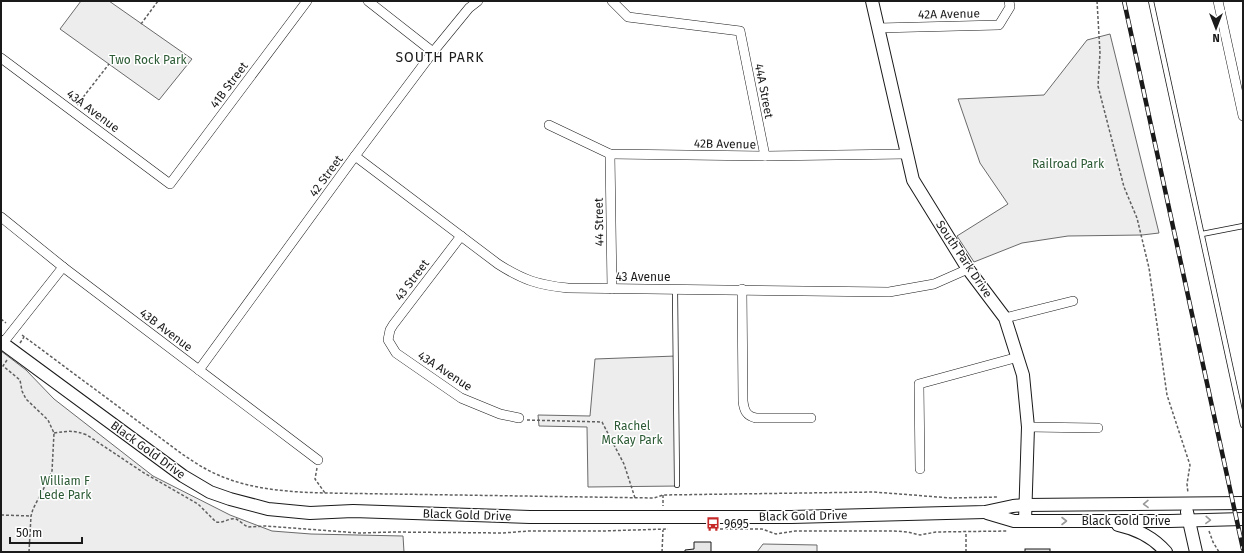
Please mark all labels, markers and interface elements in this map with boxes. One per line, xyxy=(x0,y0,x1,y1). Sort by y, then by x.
street label: 42A Avenue xyxy=(918,6,980,22)
north arrow xyxy=(1196,8,1236,48)
text: N xyxy=(1212,31,1220,44)
district label: SOUTH PARK xyxy=(395,49,485,66)
park label: Two Rock Park xyxy=(109,53,188,67)
street label: 41B Street xyxy=(207,59,251,111)
street label: 44A Street xyxy=(752,62,776,120)
street label: 43A Avenue xyxy=(64,87,122,135)
street label: 42B Avenue xyxy=(694,136,756,152)
street label: 42 Street xyxy=(306,152,346,199)
park label: Railroad Park xyxy=(1032,157,1105,171)
street label: 44 Street xyxy=(592,197,606,246)
street label: South Park Drive xyxy=(933,218,995,300)
street label: 43 Street xyxy=(392,256,432,303)
street label: 43 Avenue xyxy=(615,270,671,284)
street label: 43B Avenue xyxy=(137,306,195,354)
street label: 43A Avenue xyxy=(415,348,475,394)
street label: Black Gold Drive xyxy=(108,418,188,482)
park label: Rachel McKay Park xyxy=(601,419,663,447)
park label: William F Lede Park xyxy=(39,474,92,502)
one-way arrow xyxy=(1143,500,1149,508)
street label: Black Gold Drive xyxy=(422,506,512,524)
street label: Black Gold Drive xyxy=(758,508,848,524)
street label: Black Gold Drive xyxy=(1082,514,1170,528)
one-way arrow xyxy=(1205,515,1211,524)
bus stop icon: 9695 xyxy=(705,516,721,532)
place label: 9695 xyxy=(724,517,749,531)
one-way arrow xyxy=(1061,517,1067,525)
scale bar xyxy=(10,519,82,545)
text: 50 m xyxy=(16,526,42,540)

